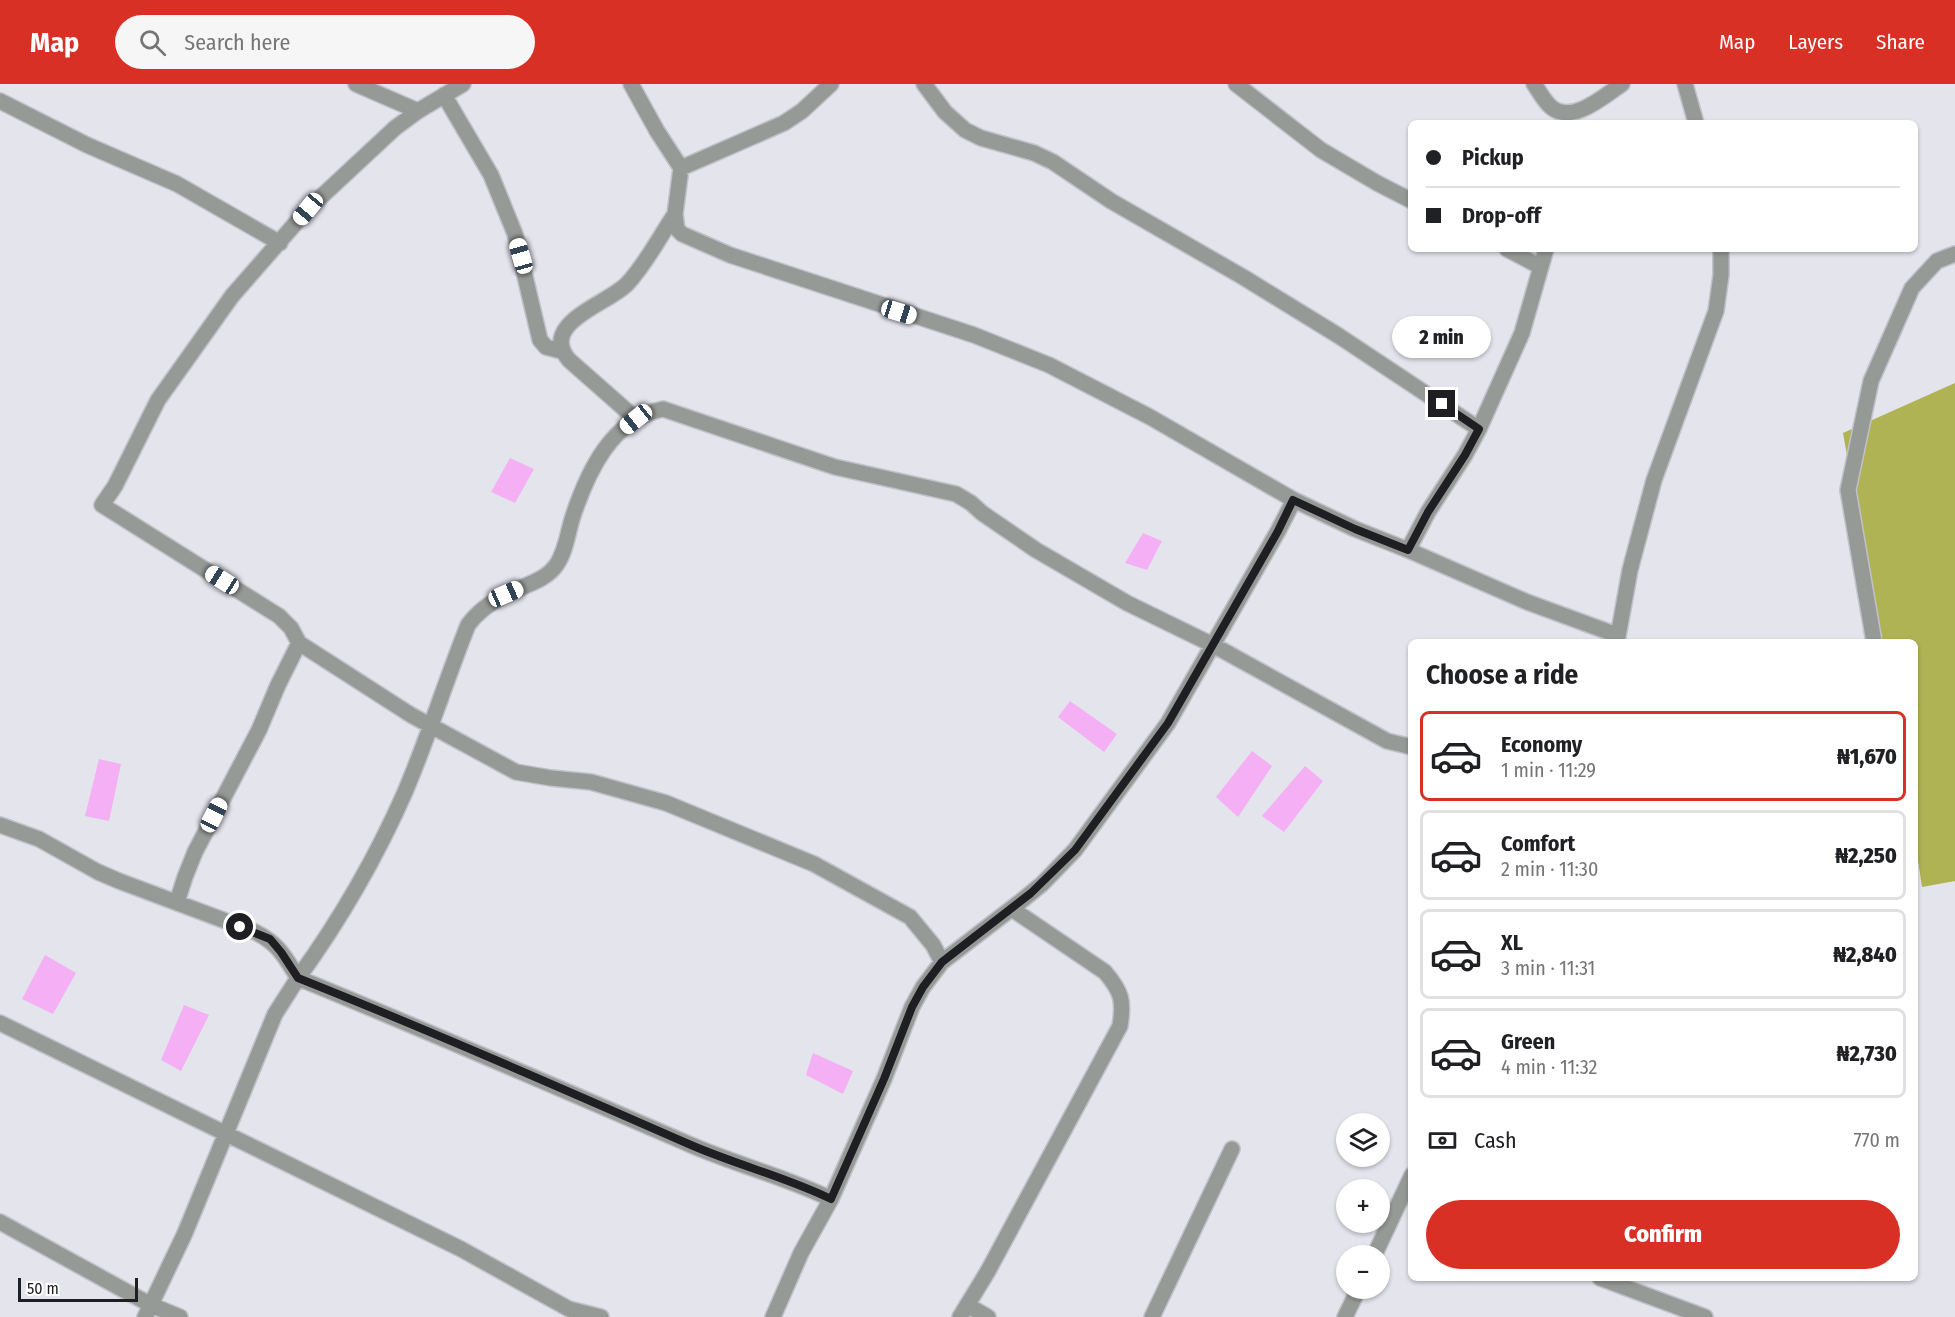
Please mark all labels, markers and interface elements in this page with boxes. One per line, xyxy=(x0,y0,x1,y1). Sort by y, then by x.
search box xyxy=(115,15,535,69)
text: Map xyxy=(30,26,79,59)
icon: search xyxy=(136,26,169,59)
text: Search here xyxy=(184,29,290,56)
text: Map xyxy=(1719,29,1755,55)
text: Layers xyxy=(1788,29,1843,55)
text: Share xyxy=(1876,29,1925,55)
text: Pickup xyxy=(1462,144,1524,171)
car xyxy=(290,189,326,229)
text: Drop-off xyxy=(1462,202,1541,229)
car xyxy=(507,236,535,276)
car xyxy=(879,298,919,326)
callout: 2 min xyxy=(1392,317,1492,359)
text: 2 min xyxy=(1419,325,1464,349)
route end xyxy=(1428,390,1455,417)
car xyxy=(616,401,656,437)
car xyxy=(202,563,242,597)
car xyxy=(486,578,526,610)
text: Choose a ride xyxy=(1426,659,1578,691)
icon: car xyxy=(1429,729,1483,783)
text: Economy xyxy=(1501,731,1582,758)
text: ₦1,670 xyxy=(1837,743,1897,770)
text: 1 min · 11:29 xyxy=(1501,758,1596,782)
car xyxy=(198,795,230,835)
icon: car xyxy=(1429,828,1483,882)
text: Comfort xyxy=(1501,830,1575,857)
text: ₦2,250 xyxy=(1835,842,1897,869)
text: 2 min · 11:30 xyxy=(1501,857,1598,881)
route start xyxy=(226,913,253,940)
icon: car xyxy=(1429,927,1483,981)
text: XL xyxy=(1501,929,1523,956)
text: ₦2,840 xyxy=(1833,941,1897,968)
text: 3 min · 11:31 xyxy=(1501,956,1595,980)
icon: car xyxy=(1429,1026,1483,1080)
text: Green xyxy=(1501,1028,1555,1055)
text: ₦2,730 xyxy=(1836,1040,1897,1067)
text: 4 min · 11:32 xyxy=(1501,1055,1597,1079)
map controls xyxy=(1336,1113,1390,1299)
button: layers xyxy=(1336,1113,1390,1167)
icon: cash xyxy=(1426,1124,1459,1157)
text: Cash xyxy=(1474,1127,1517,1154)
text: 770 m xyxy=(1853,1128,1900,1152)
button: + xyxy=(1336,1179,1390,1233)
button: Confirm xyxy=(1426,1200,1900,1269)
button: − xyxy=(1336,1245,1390,1299)
scale bar xyxy=(18,1275,138,1302)
text: 50 m xyxy=(27,1279,59,1298)

